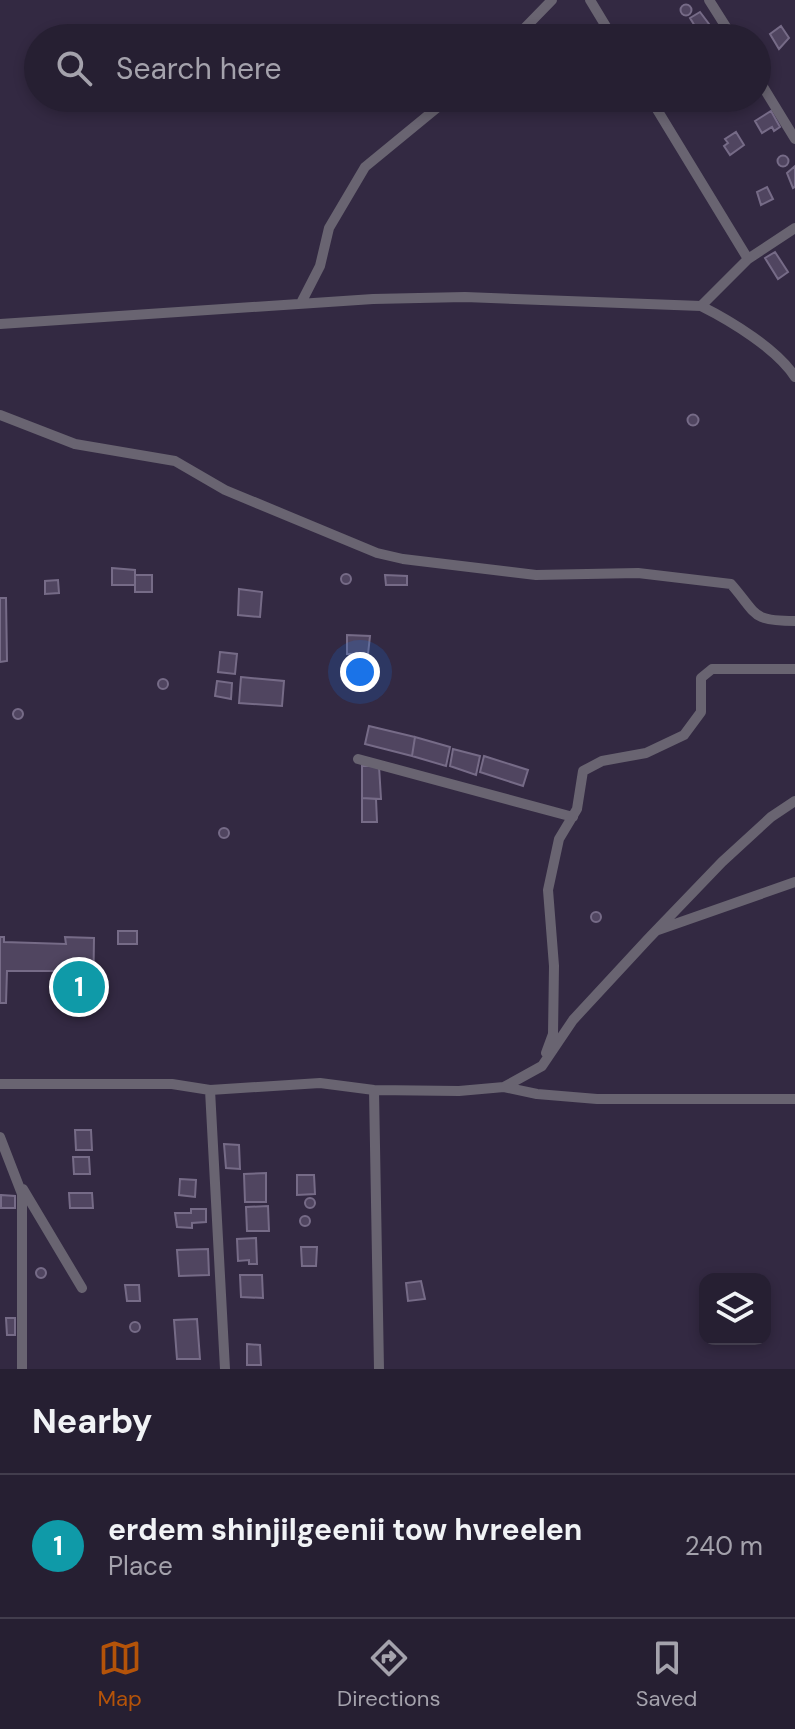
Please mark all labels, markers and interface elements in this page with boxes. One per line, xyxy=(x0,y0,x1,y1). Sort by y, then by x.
search box xyxy=(24,24,771,112)
icon: search xyxy=(52,46,96,90)
text: Search here xyxy=(116,49,282,88)
your location xyxy=(340,652,380,692)
pin: 1 xyxy=(53,957,105,1017)
map controls xyxy=(699,1273,771,1345)
button: layers xyxy=(699,1273,771,1345)
text: Nearby xyxy=(32,1399,152,1444)
text: erdem shinjilgeenii tow hvreelen xyxy=(108,1510,582,1549)
text: 1 xyxy=(53,1529,63,1563)
text: 240 m xyxy=(685,1529,763,1563)
text: Place xyxy=(108,1549,173,1583)
tab: Map xyxy=(98,1636,142,1713)
tab: Directions xyxy=(337,1636,441,1713)
tab: Saved xyxy=(636,1636,697,1713)

